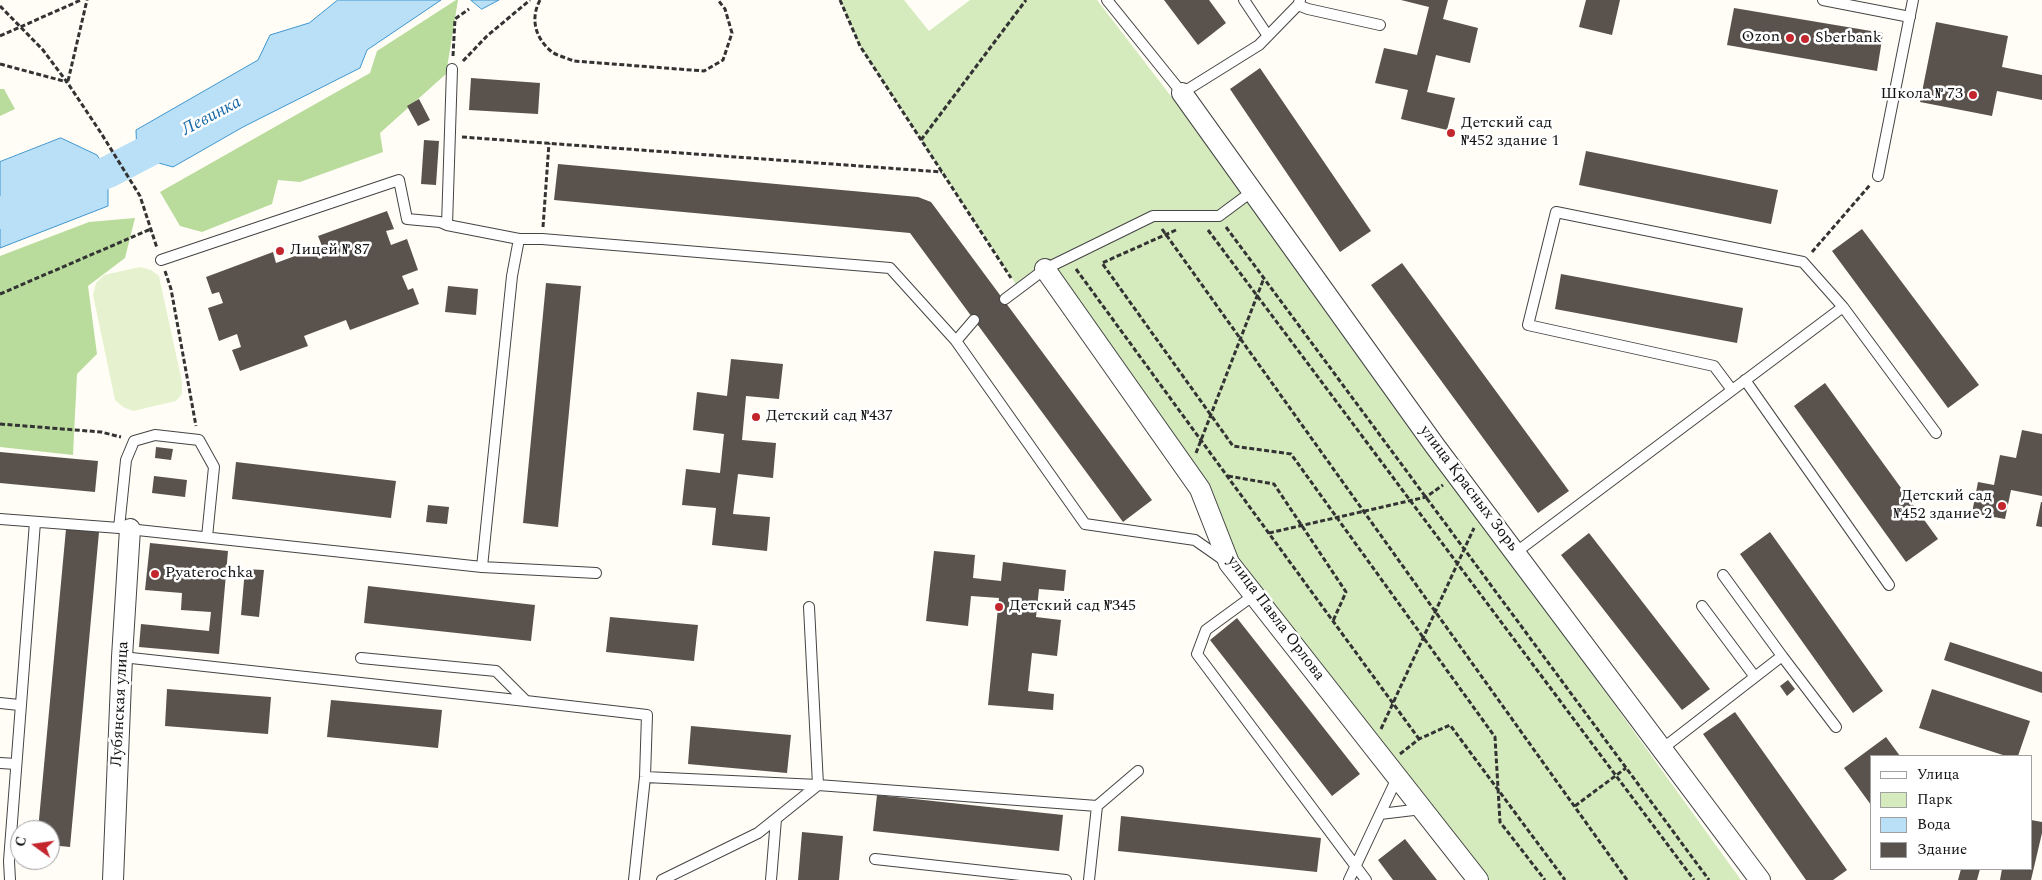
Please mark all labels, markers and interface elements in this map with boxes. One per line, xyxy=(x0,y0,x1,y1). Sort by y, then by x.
place label: Ozon xyxy=(1742,28,1780,48)
place label: Sberbank xyxy=(1815,29,1882,49)
marker: Ozon xyxy=(1784,32,1796,44)
marker: Sberbank xyxy=(1799,33,1811,45)
place label: Школа № 73 xyxy=(1880,85,1963,105)
marker: Школа № 73 xyxy=(1967,89,1979,101)
water label: Левинка xyxy=(178,92,246,142)
place label: Детский сад №452 здание 1 xyxy=(1461,114,1559,152)
marker: Детский сад №452 здание 1 xyxy=(1445,127,1457,139)
place label: Лицей № 87 xyxy=(290,241,370,261)
marker: Лицей № 87 xyxy=(274,245,286,257)
place label: Детский сад №437 xyxy=(766,407,893,427)
marker: Детский сад №437 xyxy=(750,411,762,423)
street label: улица Красных Зорь xyxy=(1414,422,1522,556)
place label: Детский сад №452 здание 2 xyxy=(1894,487,1992,525)
marker: Детский сад №452 здание 2 xyxy=(1996,500,2008,512)
street label: улица Павла Орлова xyxy=(1222,553,1328,685)
place label: Pyaterochka xyxy=(165,564,253,584)
marker: Pyaterochka xyxy=(149,568,161,580)
place label: Детский сад №345 xyxy=(1009,597,1136,617)
marker: Детский сад №345 xyxy=(993,601,1005,613)
street label: Лубянская улица xyxy=(108,641,134,767)
legend xyxy=(1870,755,2032,870)
text: Улица xyxy=(1917,763,1959,786)
text: Парк xyxy=(1917,788,1953,811)
text: Вода xyxy=(1917,813,1951,836)
north arrow xyxy=(10,820,60,870)
text: С xyxy=(10,834,32,849)
text: Здание xyxy=(1917,838,1967,861)

